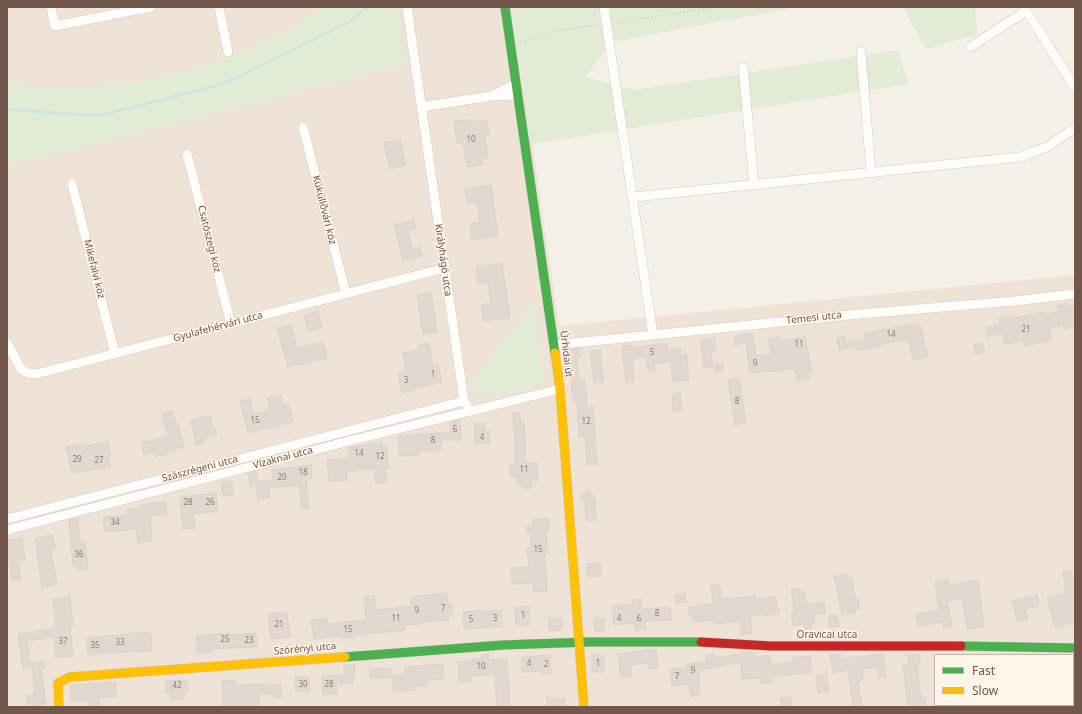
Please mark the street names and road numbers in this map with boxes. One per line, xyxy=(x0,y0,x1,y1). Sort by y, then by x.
street label: Küküllővári köz xyxy=(310,174,338,246)
street label: Csatószegi köz xyxy=(195,204,223,274)
street label: Királyhágó utca xyxy=(432,223,454,297)
street label: Mikefalvi köz xyxy=(81,238,107,300)
street label: Gyulafehérvári utca xyxy=(172,309,264,345)
street label: Temesi utca xyxy=(786,309,842,327)
street label: Úrhidai út xyxy=(557,330,575,378)
street label: Vízaknai utca xyxy=(252,444,314,472)
street label: Szászrégeni utca xyxy=(161,453,239,485)
street label: Oravicai utca xyxy=(797,629,857,641)
street label: Szörényi utca xyxy=(273,640,337,658)

